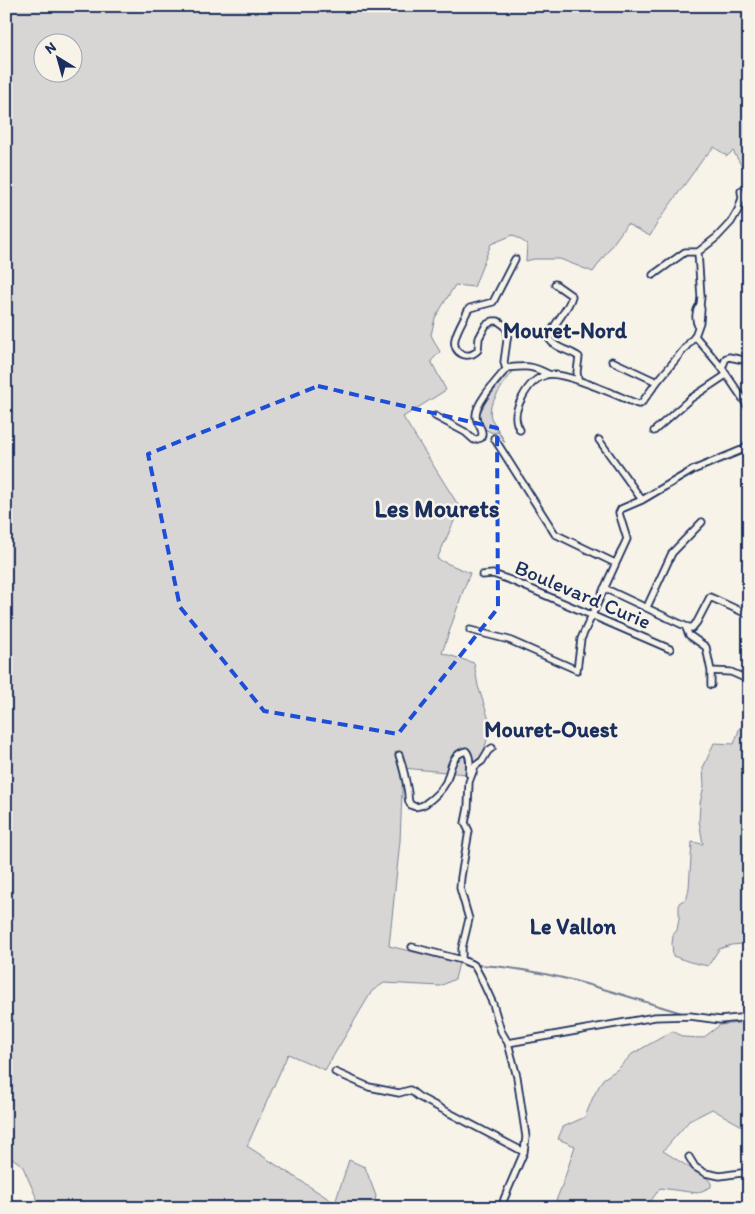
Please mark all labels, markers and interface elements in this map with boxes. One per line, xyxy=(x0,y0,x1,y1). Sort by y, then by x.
north arrow xyxy=(32,32,82,82)
text: N xyxy=(42,38,59,58)
district label: Mouret-Nord xyxy=(503,317,628,344)
district label: Les Mourets xyxy=(375,494,500,523)
street label: Boulevard Curie xyxy=(511,554,655,634)
district label: Mouret-Ouest xyxy=(484,716,619,743)
district label: Le Vallon xyxy=(530,913,617,940)

